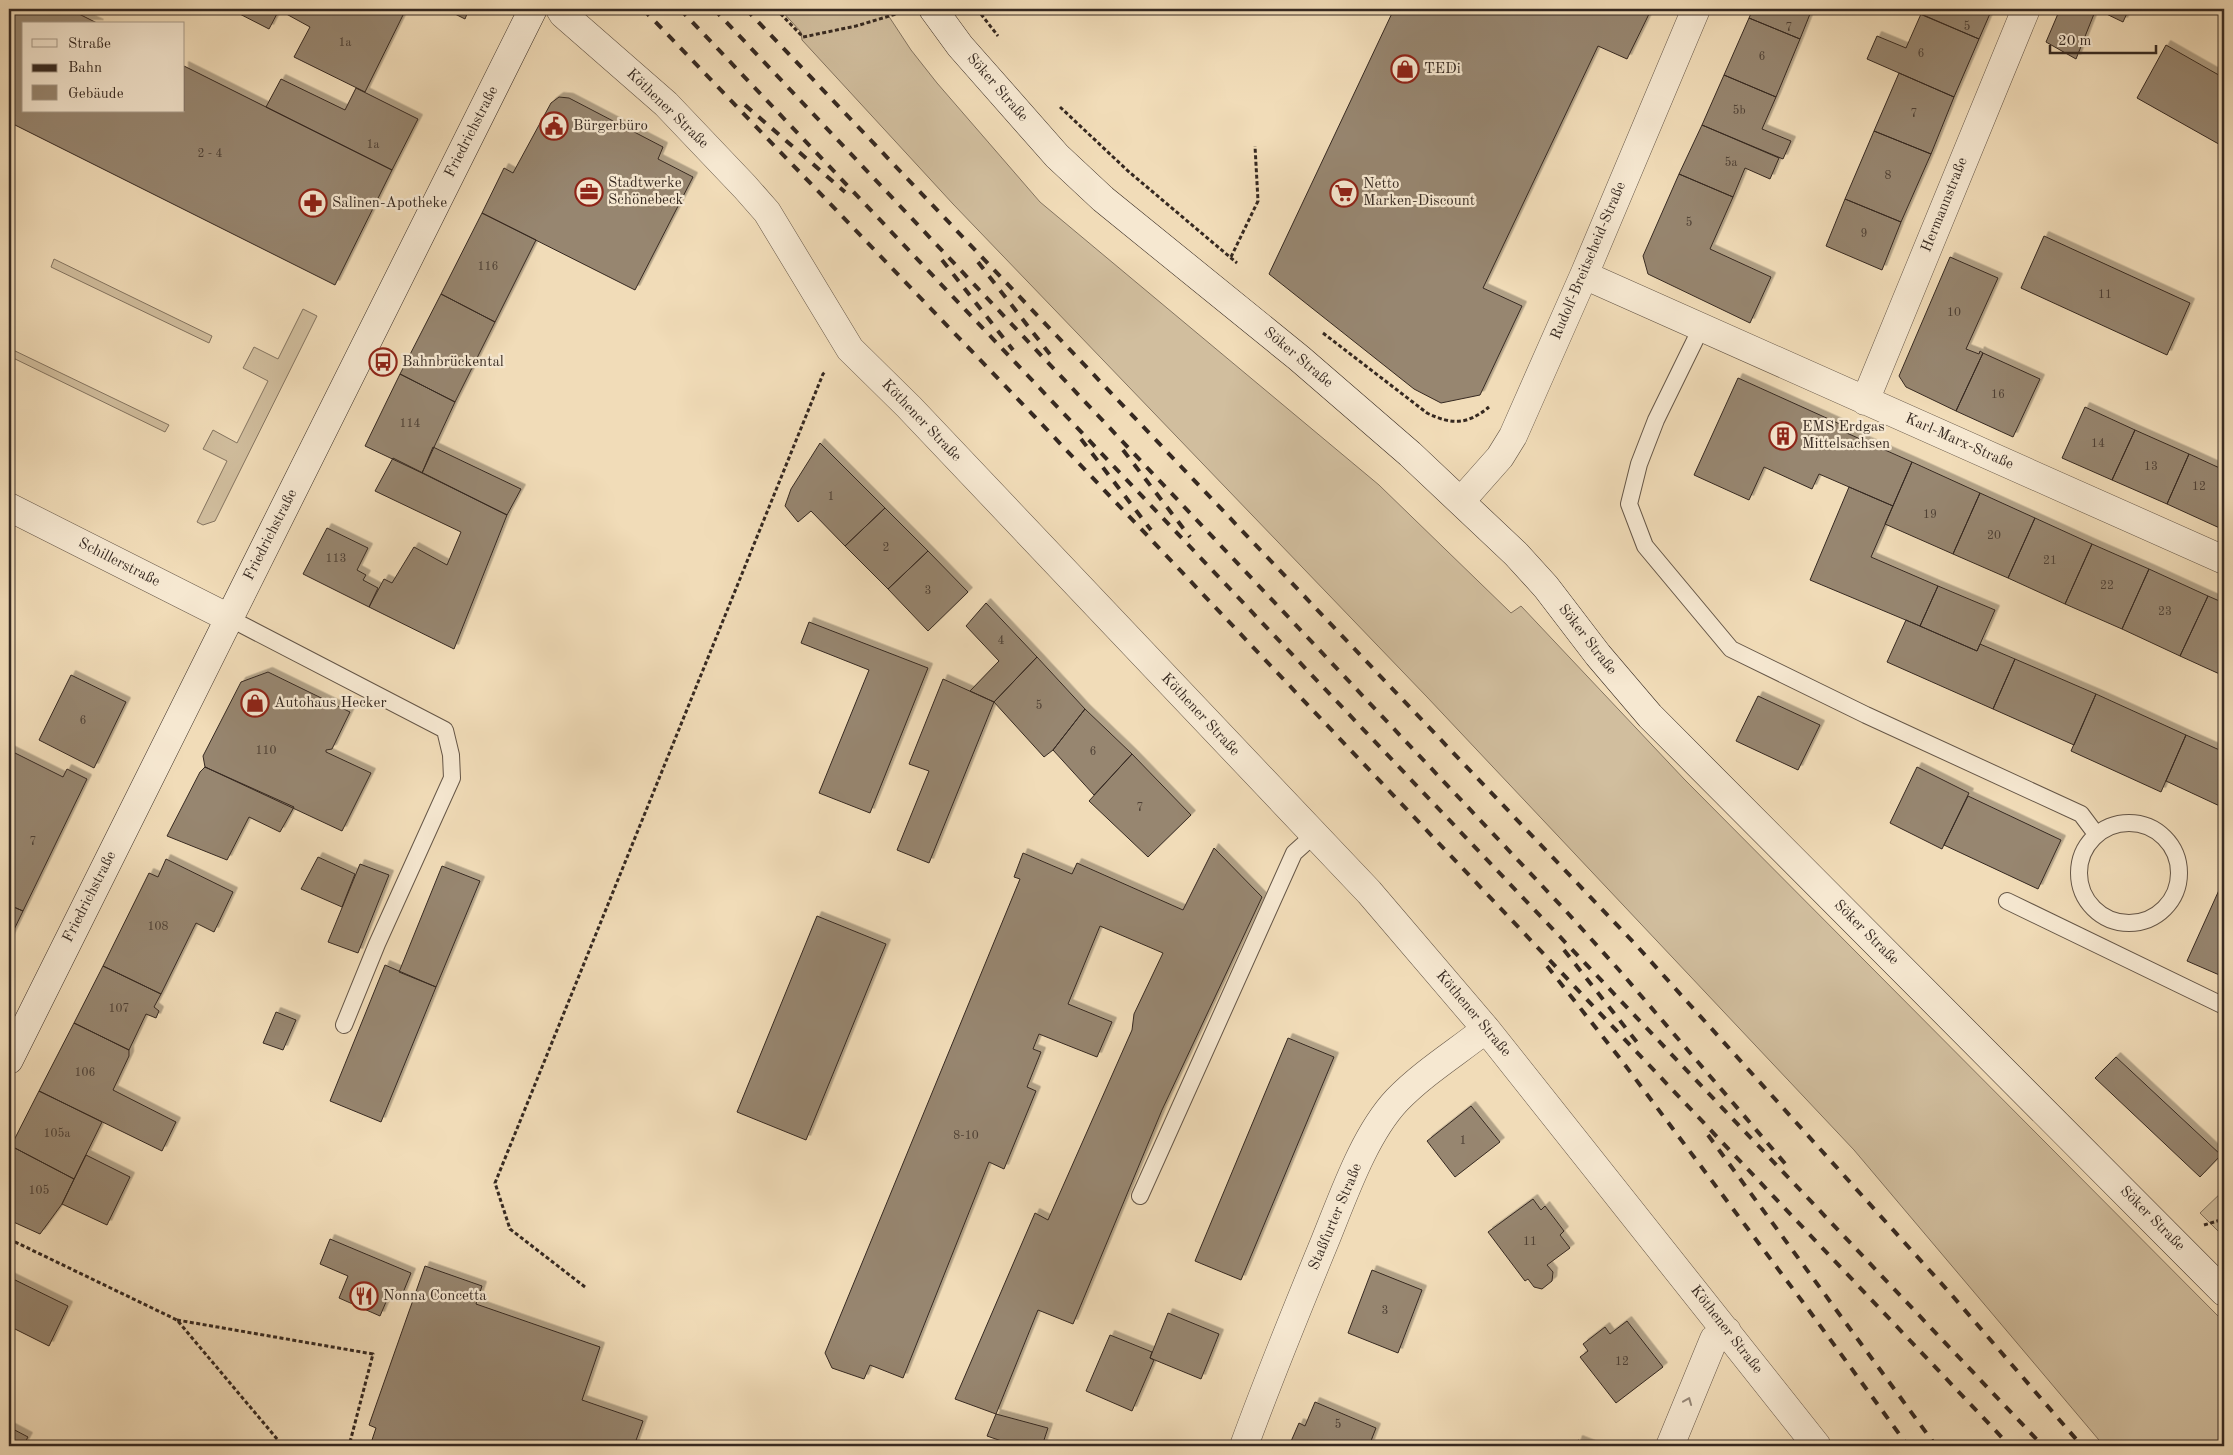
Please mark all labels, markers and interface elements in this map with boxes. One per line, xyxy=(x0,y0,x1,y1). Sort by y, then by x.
house number: 5 xyxy=(1964,20,1971,33)
legend xyxy=(22,22,185,112)
house number: 7 xyxy=(1786,22,1792,34)
scale bar xyxy=(2050,22,2157,54)
text: 20 m xyxy=(2058,34,2092,49)
text: Straße xyxy=(68,37,111,52)
house number: 1a xyxy=(339,37,352,49)
house number: 6 xyxy=(1918,48,1925,60)
street label: Söker Straße xyxy=(964,51,1031,125)
house number: 6 xyxy=(1759,51,1766,63)
shop icon: TEDi xyxy=(1390,54,1420,84)
text: Bahn xyxy=(68,61,102,76)
place label: TEDi xyxy=(1424,62,1461,77)
street label: Köthener Straße xyxy=(623,66,711,152)
street label: Friedrichstraße xyxy=(443,84,501,180)
text: Gebäude xyxy=(68,87,124,102)
house number: 5b xyxy=(1732,104,1746,117)
house number: 7 xyxy=(1911,108,1917,120)
public building icon: Bürgerbüro xyxy=(539,111,569,141)
place label: Bürgerbüro xyxy=(573,119,648,134)
house number: 1a xyxy=(367,139,380,151)
house number: 2 - 4 xyxy=(197,148,223,160)
house number: 5a xyxy=(1725,156,1738,169)
street label: Hermannstraße xyxy=(1919,156,1971,254)
house number: 8 xyxy=(1885,170,1892,182)
place label: Stadtwerke Schönebeck xyxy=(608,176,684,208)
office icon: Stadtwerke Schönebeck xyxy=(574,177,604,207)
place label: Netto Marken-Discount xyxy=(1363,177,1475,209)
supermarket icon: Netto Marken-Discount xyxy=(1329,178,1359,208)
street label: Rudolf-Breitscheid-Straße xyxy=(1549,180,1629,342)
pharmacy icon: Salinen-Apotheke xyxy=(298,188,328,218)
place label: Salinen-Apotheke xyxy=(332,196,447,211)
house number: 5 xyxy=(1686,216,1693,229)
house number: 9 xyxy=(1861,228,1867,240)
house number: 116 xyxy=(478,261,498,273)
house number: 11 xyxy=(2098,289,2112,301)
house number: 10 xyxy=(1947,307,1961,319)
street label: Söker Straße xyxy=(1261,325,1335,391)
bus stop icon: Bahnbrückental xyxy=(368,347,398,377)
place label: Bahnbrückental xyxy=(402,355,504,370)
street label: Köthener Straße xyxy=(878,377,964,465)
house number: 16 xyxy=(1991,389,2005,401)
street label: Karl-Marx-Straße xyxy=(1903,411,2016,473)
house number: 114 xyxy=(400,418,420,430)
place label: EMS Erdgas Mittelsachsen xyxy=(1802,420,1890,452)
building icon: EMS Erdgas Mittelsachsen xyxy=(1768,421,1798,451)
house number: 14 xyxy=(2091,438,2105,450)
house number: 13 xyxy=(2144,461,2158,473)
house number: 12 xyxy=(2192,481,2206,493)
street label: Friedrichstraße xyxy=(242,487,300,583)
house number: 1 xyxy=(828,491,834,503)
house number: 19 xyxy=(1923,509,1937,521)
house number: 20 xyxy=(1987,530,2001,542)
street label: Schillerstraße xyxy=(76,536,162,590)
house number: 2 xyxy=(883,542,889,554)
house number: 113 xyxy=(326,553,346,565)
house number: 21 xyxy=(2043,555,2057,567)
house number: 22 xyxy=(2100,580,2114,592)
house number: 3 xyxy=(925,585,931,597)
street label: Söker Straße xyxy=(1555,602,1619,678)
house number: 23 xyxy=(2158,606,2172,618)
house number: 4 xyxy=(998,635,1005,647)
street label: Köthener Straße xyxy=(1158,671,1242,759)
shop icon: Autohaus Hecker xyxy=(240,688,270,718)
place label: Autohaus Hecker xyxy=(274,696,387,711)
house number: 5 xyxy=(1036,699,1043,712)
house number: 6 xyxy=(80,715,87,727)
house number: 110 xyxy=(256,745,276,757)
house number: 6 xyxy=(1090,746,1097,758)
house number: 7 xyxy=(1137,802,1143,814)
house number: 7 xyxy=(30,836,36,848)
street label: Friedrichstraße xyxy=(61,849,119,945)
street label: Söker Straße xyxy=(1831,898,1901,968)
house number: 108 xyxy=(148,921,168,933)
street label: Köthener Straße xyxy=(1433,968,1513,1060)
house number: 107 xyxy=(109,1003,129,1015)
house number: 106 xyxy=(75,1067,95,1079)
house number: 105a xyxy=(44,1127,70,1140)
house number: 8-10 xyxy=(953,1130,979,1142)
house number: 1 xyxy=(1460,1135,1466,1147)
street label: Staßfurter Straße xyxy=(1307,1161,1365,1273)
house number: 105 xyxy=(29,1184,49,1197)
street label: Söker Straße xyxy=(2117,1184,2187,1254)
house number: 11 xyxy=(1523,1236,1537,1248)
restaurant icon: Nonna Concetta xyxy=(349,1281,379,1311)
street label: Köthener Straße xyxy=(1687,1283,1765,1377)
place label: Nonna Concetta xyxy=(383,1289,487,1304)
house number: 3 xyxy=(1382,1305,1388,1317)
house number: 12 xyxy=(1615,1356,1629,1368)
one-way arrow xyxy=(1682,1397,1692,1406)
house number: 5 xyxy=(1335,1418,1342,1431)

